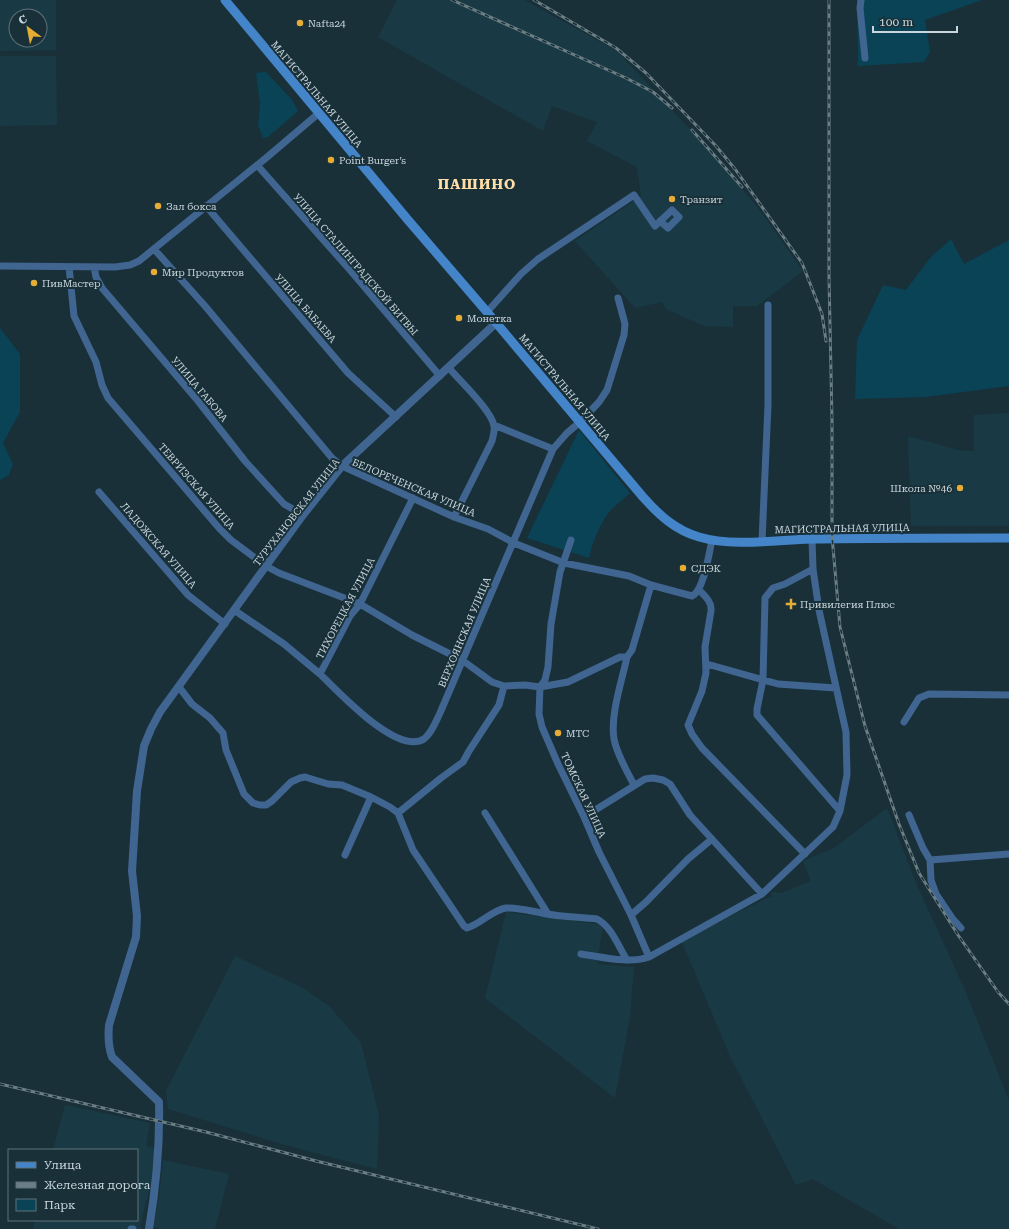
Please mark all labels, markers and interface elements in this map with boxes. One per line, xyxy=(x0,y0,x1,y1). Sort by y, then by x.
north arrow xyxy=(8,8,48,48)
scale bar xyxy=(873,8,957,34)
text: С xyxy=(16,12,30,27)
text: 100 m xyxy=(879,15,913,29)
marker: Nafta24 xyxy=(295,18,305,28)
place label: Nafta24 xyxy=(308,18,346,29)
street label: МАГИСТРАЛЬНАЯ УЛИЦА xyxy=(269,39,364,150)
marker: Point Burger’s xyxy=(326,155,336,165)
place label: Point Burger’s xyxy=(339,155,406,166)
district label: ПАШИНО xyxy=(438,176,516,192)
street label: УЛИЦА СТАЛИНГРАДСКОЙ БИТВЫ xyxy=(291,191,420,338)
marker: Транзит xyxy=(667,194,677,204)
place label: Транзит xyxy=(680,194,723,205)
marker: Зал бокса xyxy=(153,201,163,211)
place label: Зал бокса xyxy=(166,201,217,212)
marker: Мир Продуктов xyxy=(149,267,159,277)
place label: Мир Продуктов xyxy=(162,267,244,278)
street label: УЛИЦА БАБАЕВА xyxy=(273,272,338,345)
marker: ПивМастер xyxy=(29,278,39,288)
place label: ПивМастер xyxy=(42,278,101,289)
marker: Монетка xyxy=(454,313,464,323)
place label: Монетка xyxy=(467,313,512,324)
street label: МАГИСТРАЛЬНАЯ УЛИЦА xyxy=(517,332,612,443)
street label: УЛИЦА ГАБОВА xyxy=(169,355,230,424)
street label: ТЕВРИЗСКАЯ УЛИЦА xyxy=(156,441,237,532)
street label: ТУРУХАНОВСКАЯ УЛИЦА xyxy=(251,456,342,568)
street label: БЕЛОРЕЧЕНСКАЯ УЛИЦА xyxy=(351,456,477,518)
place label: Школа №46 xyxy=(890,483,952,494)
marker: Школа №46 xyxy=(955,483,965,493)
street label: ЛАДОЖСКАЯ УЛИЦА xyxy=(119,500,199,590)
street label: МАГИСТРАЛЬНАЯ УЛИЦА xyxy=(774,522,910,535)
street label: ТИХОРЕЦКАЯ УЛИЦА xyxy=(314,556,377,661)
marker: СДЭК xyxy=(678,563,688,573)
place label: СДЭК xyxy=(691,563,722,574)
street label: ВЕРХОЯНСКАЯ УЛИЦА xyxy=(436,575,493,689)
marker: Привилегия Плюс xyxy=(785,598,797,610)
place label: Привилегия Плюс xyxy=(800,599,895,610)
marker: МТС xyxy=(553,728,563,738)
place label: МТС xyxy=(566,728,589,739)
street label: ТОМСКАЯ УЛИЦА xyxy=(559,751,608,840)
legend xyxy=(8,1149,138,1221)
text: Улица xyxy=(44,1158,82,1172)
text: Железная дорога xyxy=(44,1178,151,1192)
text: Парк xyxy=(44,1198,76,1212)

